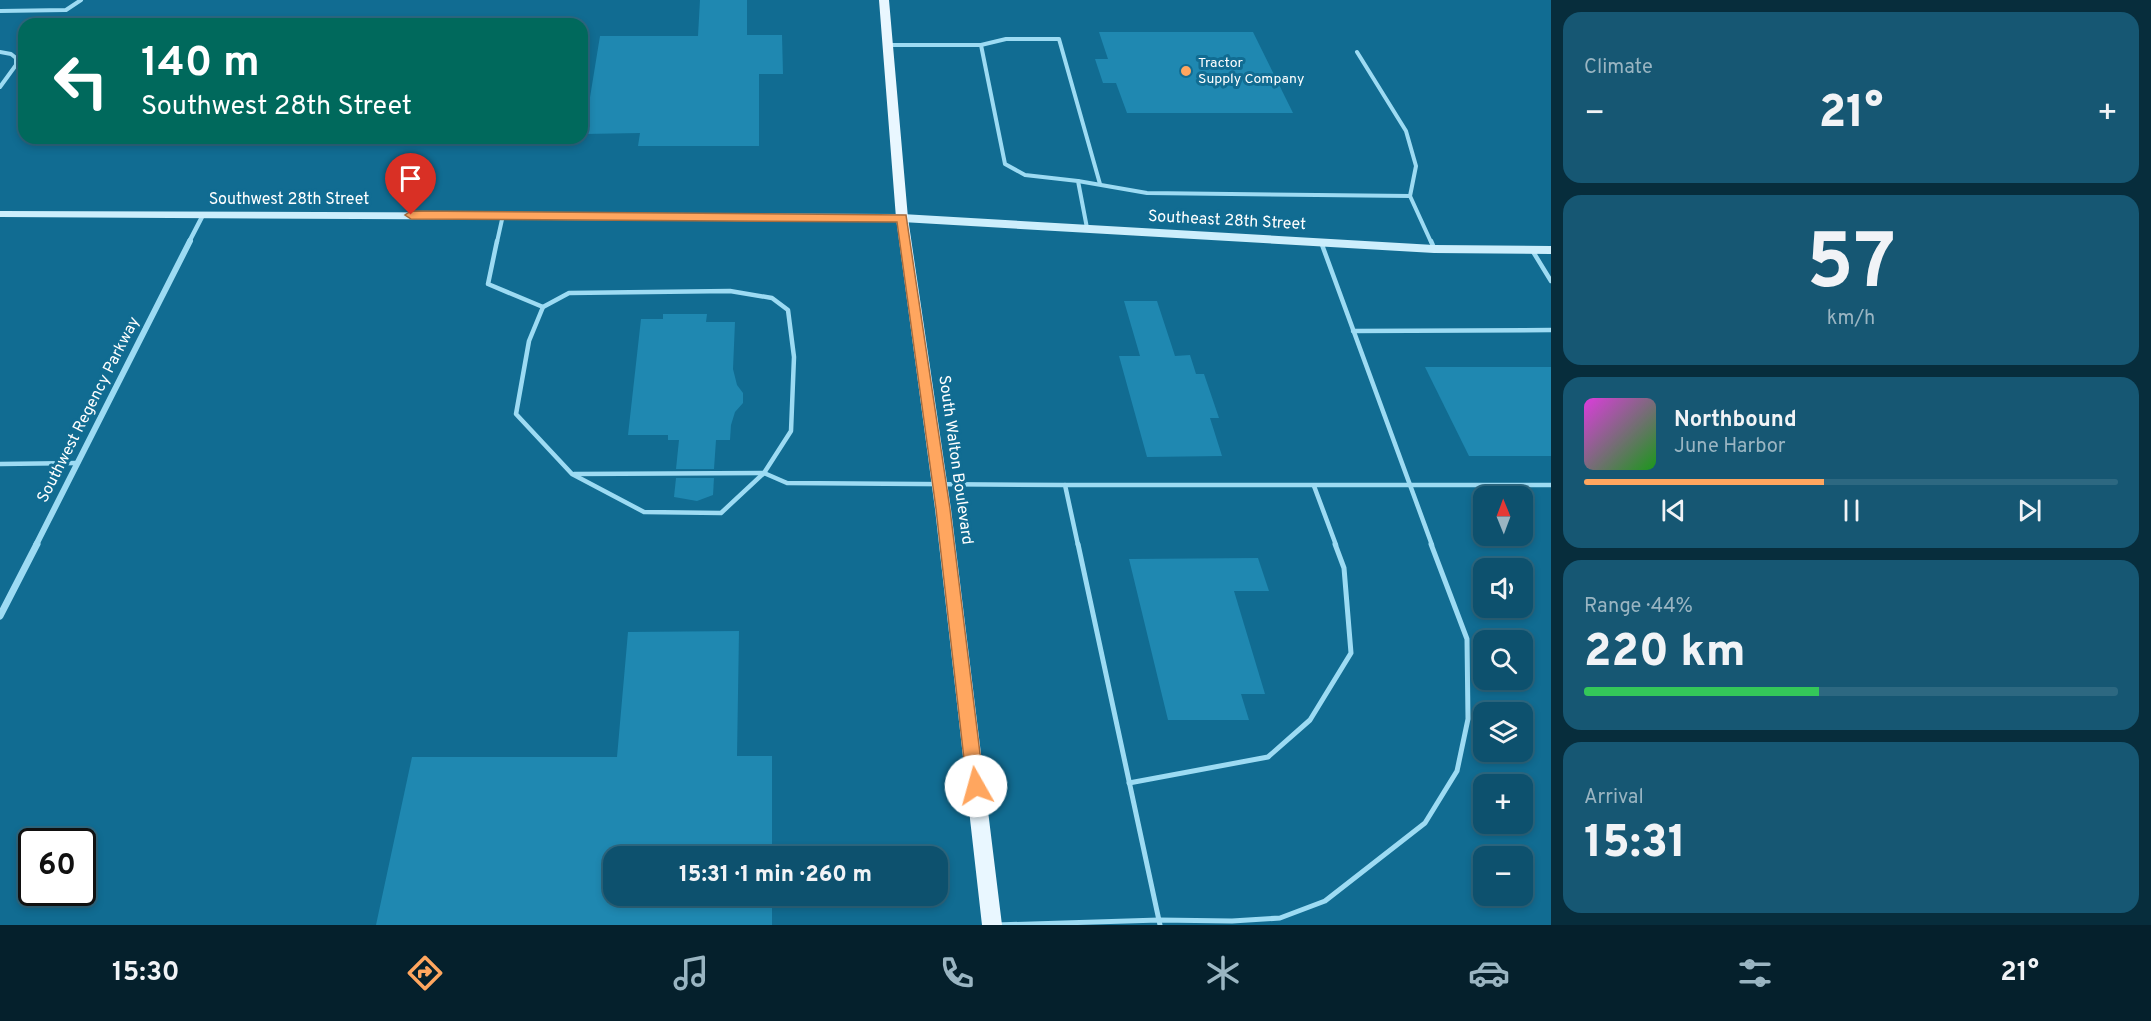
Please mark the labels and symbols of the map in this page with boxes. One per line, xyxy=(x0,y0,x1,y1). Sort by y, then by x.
place label: Tractor Supply Company xyxy=(1198,55,1304,88)
marker: Tractor Supply Company xyxy=(1179,64,1193,78)
pin xyxy=(385,153,436,215)
street label: Southwest 28th Street xyxy=(209,190,369,210)
street label: Southeast 28th Street xyxy=(1148,207,1306,235)
street label: Southwest Regency Parkway xyxy=(33,314,145,506)
street label: South Walton Boulevard xyxy=(933,374,977,546)
north arrow xyxy=(1473,486,1533,546)
position arrow xyxy=(944,754,1008,818)
speed limit sign: 60 xyxy=(18,828,96,906)

